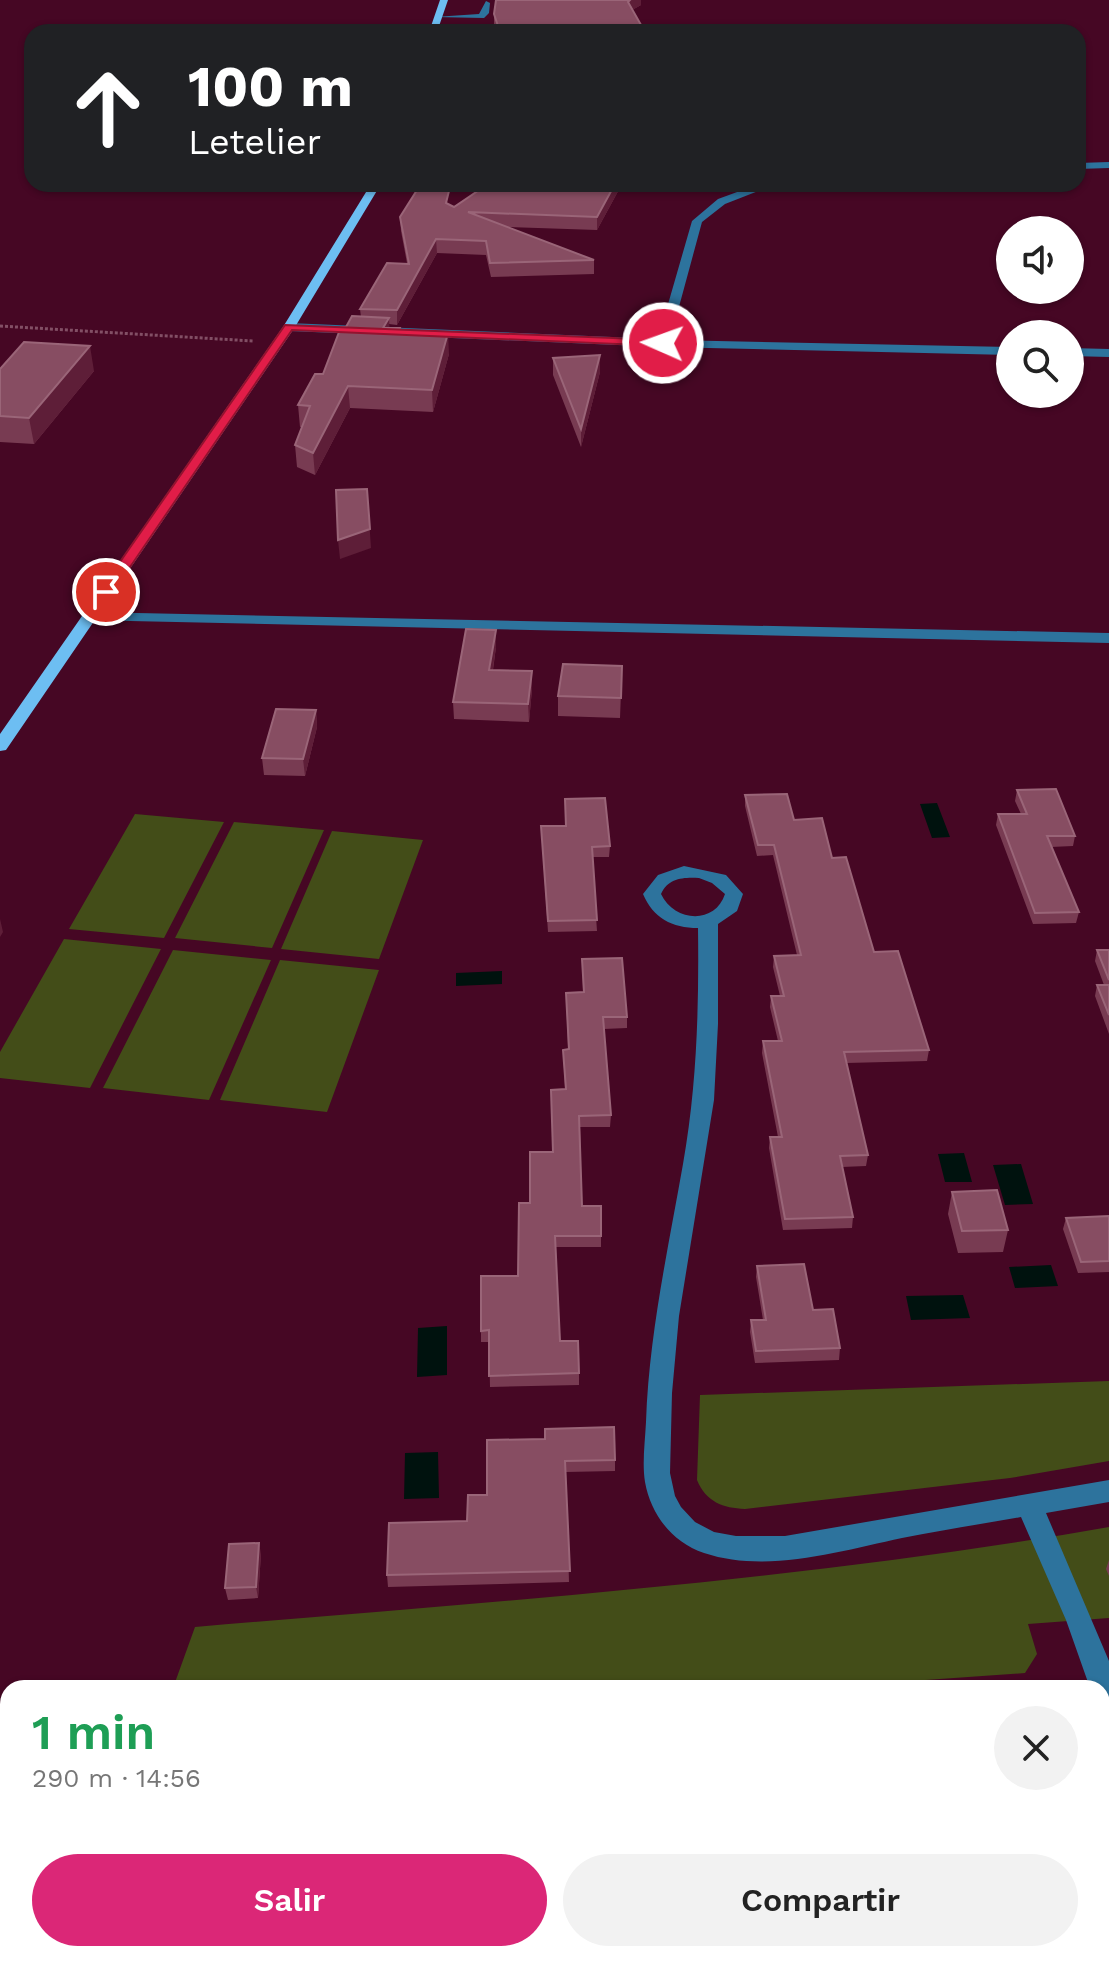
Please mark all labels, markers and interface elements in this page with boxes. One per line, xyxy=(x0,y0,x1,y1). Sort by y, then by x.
text: 100 m xyxy=(188,54,353,120)
icon: ahead xyxy=(56,56,160,160)
text: Letelier xyxy=(188,121,321,163)
map controls xyxy=(996,216,1084,408)
button: sound xyxy=(996,216,1084,304)
position arrow xyxy=(621,301,705,385)
button: search xyxy=(996,320,1084,408)
pin xyxy=(72,558,140,626)
icon: arrive xyxy=(84,570,128,614)
text: 1 min xyxy=(32,1704,155,1761)
button: close xyxy=(994,1706,1078,1790)
text: 290 m · 14:56 xyxy=(32,1763,201,1793)
button: Salir xyxy=(32,1854,547,1946)
button: Compartir xyxy=(563,1854,1078,1946)

